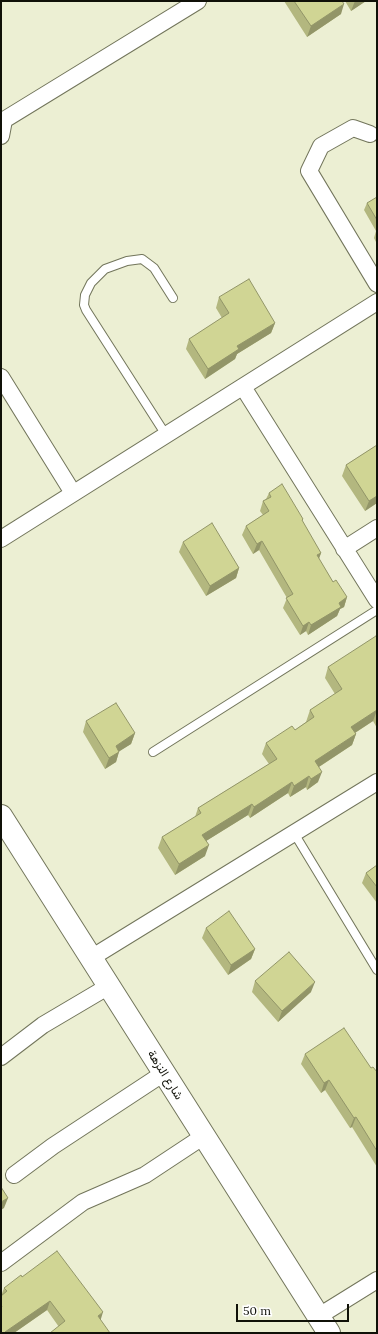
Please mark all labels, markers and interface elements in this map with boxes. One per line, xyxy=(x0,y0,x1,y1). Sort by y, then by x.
street label: شارع النزهة xyxy=(144,1048,186,1102)
scale bar xyxy=(238,1296,351,1322)
text: 50 m xyxy=(243,1303,271,1318)

